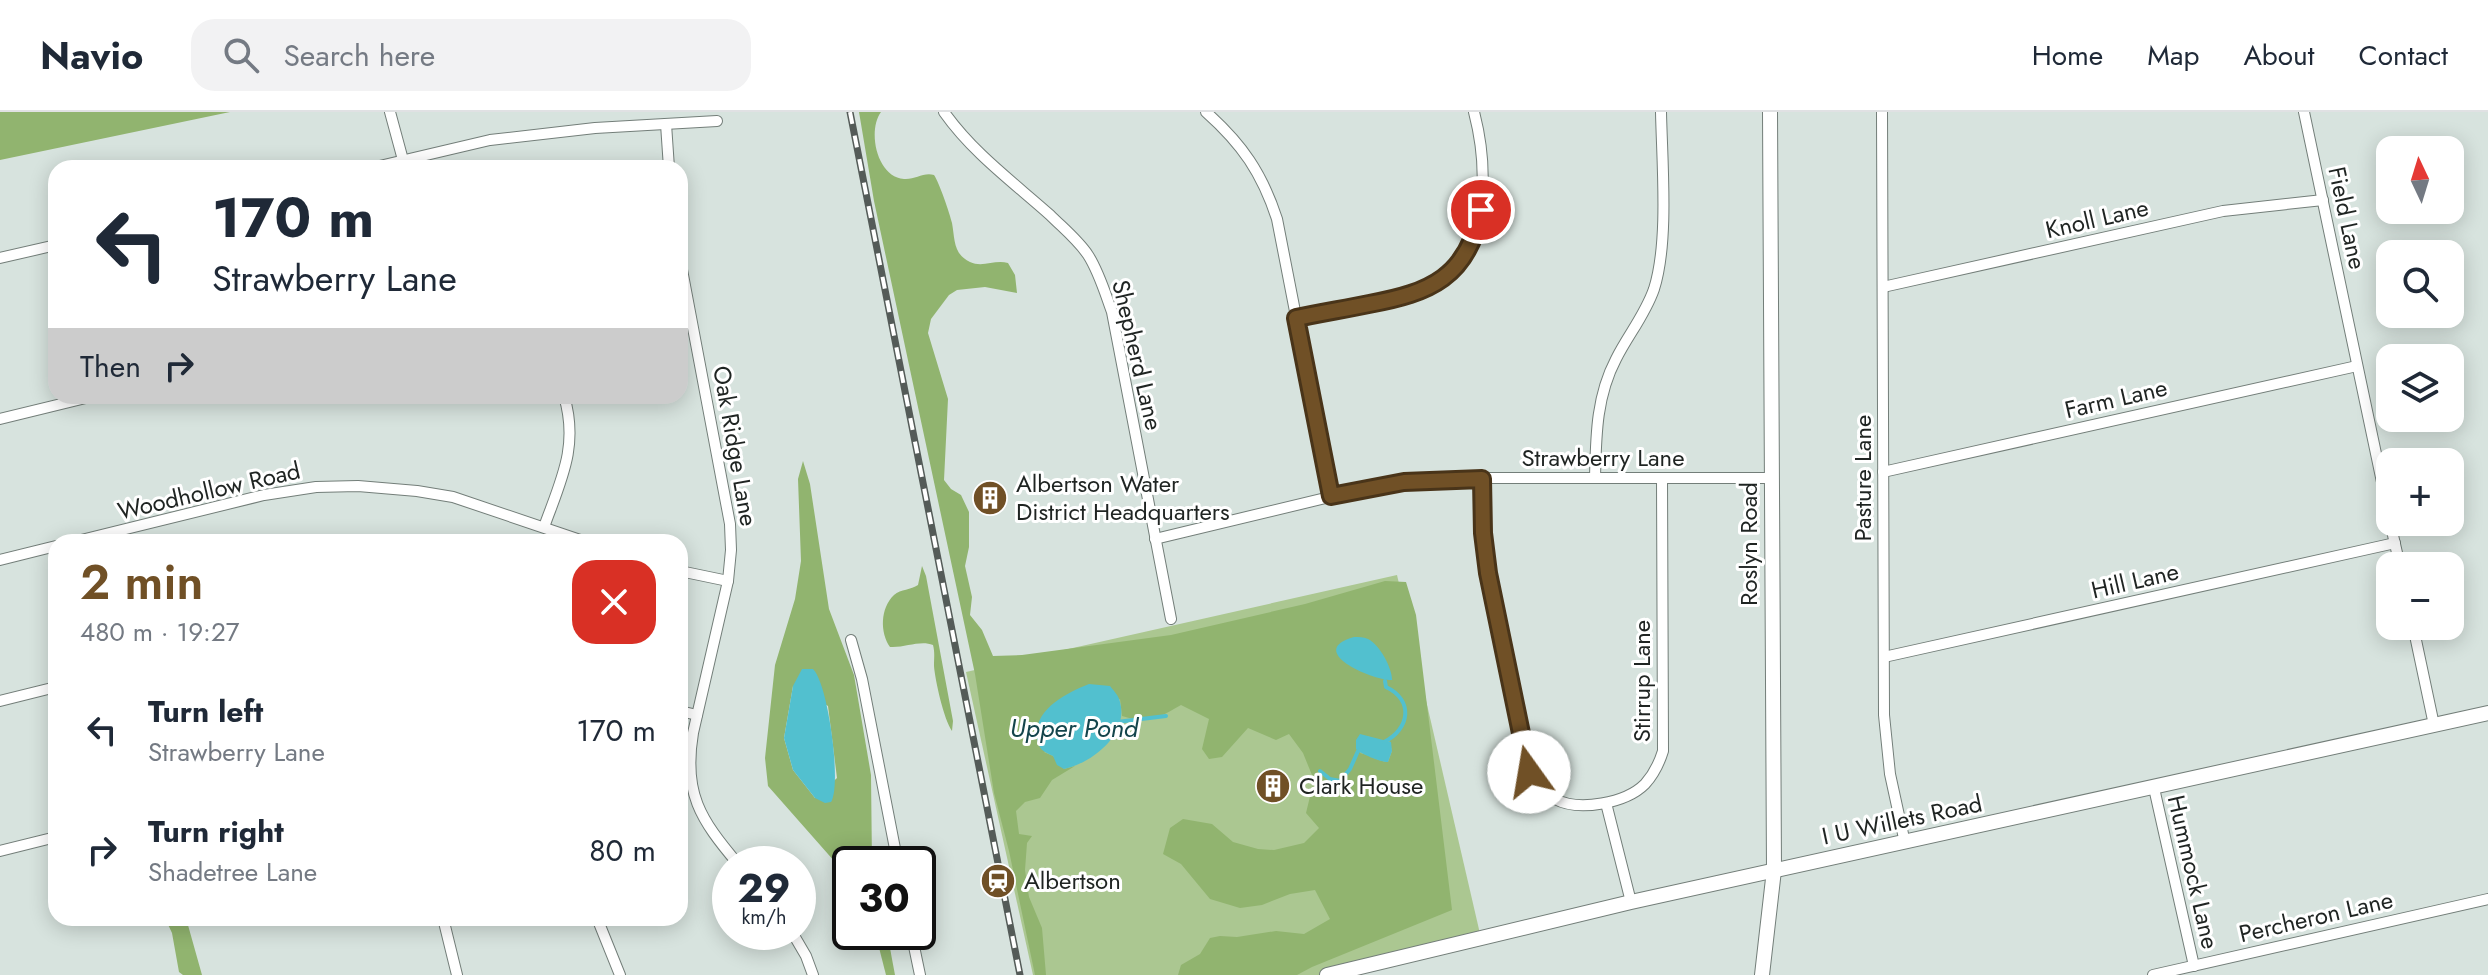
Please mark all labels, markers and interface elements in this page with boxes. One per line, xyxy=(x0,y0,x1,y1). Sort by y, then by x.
search box xyxy=(191,19,751,91)
text: Navio xyxy=(40,28,143,83)
icon: search xyxy=(219,33,263,77)
text: Search here xyxy=(283,34,435,77)
text: Home xyxy=(2032,35,2103,76)
text: Map xyxy=(2147,35,2199,76)
text: About xyxy=(2243,35,2315,76)
text: Contact xyxy=(2359,35,2448,76)
north arrow xyxy=(2376,136,2464,224)
map controls xyxy=(2376,136,2464,640)
street label: Field Lane xyxy=(2320,163,2375,273)
pin xyxy=(1447,176,1515,244)
text: 170 m xyxy=(212,177,374,258)
icon: arrive xyxy=(1459,188,1503,232)
street label: Knoll Lane xyxy=(2042,190,2152,247)
icon: left xyxy=(80,192,184,296)
button: search xyxy=(2376,240,2464,328)
text: Strawberry Lane xyxy=(212,252,457,304)
street label: Shepherd Lane xyxy=(1103,276,1172,433)
icon: right xyxy=(157,344,201,388)
button: layers xyxy=(2376,344,2464,432)
text: Then xyxy=(80,345,141,388)
street label: Oak Ridge Lane xyxy=(704,363,767,529)
street label: Farm Lane xyxy=(2061,370,2171,427)
street label: Pasture Lane xyxy=(1845,415,1880,541)
street label: Strawberry Lane xyxy=(1521,440,1685,475)
button: + xyxy=(2376,448,2464,536)
street label: Woodhollow Road xyxy=(114,452,304,529)
place label: Albertson Water District Headquarters xyxy=(1016,466,1230,529)
building icon: Albertson Water District Headquarters xyxy=(971,479,1009,517)
street label: Roslyn Road xyxy=(1731,482,1766,606)
text: 2 min xyxy=(80,548,203,617)
button: − xyxy=(2376,552,2464,640)
street label: Hill Lane xyxy=(2088,553,2182,608)
button: close xyxy=(572,560,656,644)
text: 480 m · 19:27 xyxy=(80,613,239,651)
street label: Stirrup Lane xyxy=(1624,620,1659,742)
text: Turn left xyxy=(148,690,263,733)
icon: left xyxy=(80,708,124,752)
text: 170 m xyxy=(576,709,656,752)
water label: Upper Pond xyxy=(1010,709,1140,747)
position arrow xyxy=(1487,730,1571,814)
text: Strawberry Lane xyxy=(148,733,325,771)
building icon: Clark House xyxy=(1254,767,1292,805)
place label: Clark House xyxy=(1299,768,1423,803)
street label: I U Willets Road xyxy=(1818,785,1985,854)
street label: Hummock Lane xyxy=(2159,792,2228,952)
text: Turn right xyxy=(148,810,284,853)
icon: right xyxy=(80,828,124,872)
text: 80 m xyxy=(589,829,656,872)
speed limit sign: 30 xyxy=(832,846,936,950)
text: Shadetree Lane xyxy=(148,853,317,891)
text: 29 xyxy=(738,859,791,917)
station icon: Albertson xyxy=(979,862,1017,900)
place label: Albertson xyxy=(1024,863,1121,898)
street label: Percheron Lane xyxy=(2235,882,2396,951)
text: km/h xyxy=(741,903,787,932)

